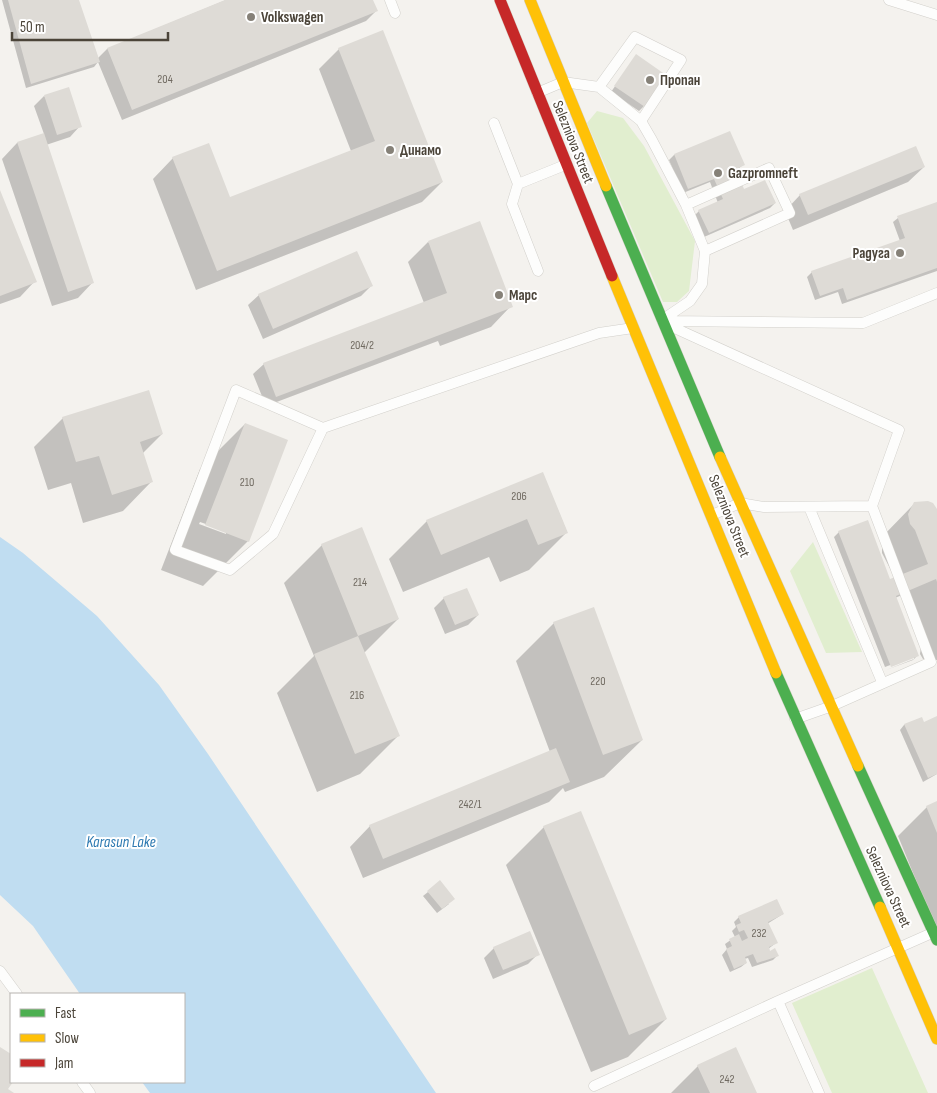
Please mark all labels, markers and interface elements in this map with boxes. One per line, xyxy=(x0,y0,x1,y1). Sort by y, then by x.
place label: Volkswagen xyxy=(261,8,324,27)
scale bar xyxy=(12,10,169,42)
marker: Volkswagen xyxy=(245,11,257,23)
text: 50 m xyxy=(20,18,45,37)
place label: Пропан xyxy=(660,71,700,90)
house number: 204 xyxy=(157,72,173,87)
marker: Пропан xyxy=(644,74,656,86)
street label: Selezniova Street xyxy=(548,98,598,186)
place label: Динамо xyxy=(400,141,441,160)
marker: Динамо xyxy=(384,144,396,156)
place label: Gazpromneft xyxy=(728,164,798,183)
marker: Gazpromneft xyxy=(712,167,724,179)
place label: Радуга xyxy=(853,244,890,263)
marker: Радуга xyxy=(894,247,906,259)
place label: Марс xyxy=(509,286,537,305)
marker: Марс xyxy=(493,289,505,301)
house number: 204/2 xyxy=(350,338,374,353)
street label: Selezniova Street xyxy=(704,472,754,560)
house number: 210 xyxy=(240,475,254,490)
house number: 206 xyxy=(511,489,527,504)
house number: 214 xyxy=(353,575,367,590)
house number: 220 xyxy=(590,674,606,689)
house number: 216 xyxy=(350,688,364,703)
house number: 242/1 xyxy=(459,797,482,812)
water label: Karasun Lake xyxy=(86,833,156,852)
street label: Selezniova Street xyxy=(861,843,915,931)
house number: 232 xyxy=(752,926,767,941)
legend xyxy=(10,993,185,1083)
text: Fast xyxy=(55,1004,77,1023)
text: Slow xyxy=(55,1029,79,1048)
text: Jam xyxy=(54,1054,73,1073)
house number: 242 xyxy=(720,1072,734,1087)

